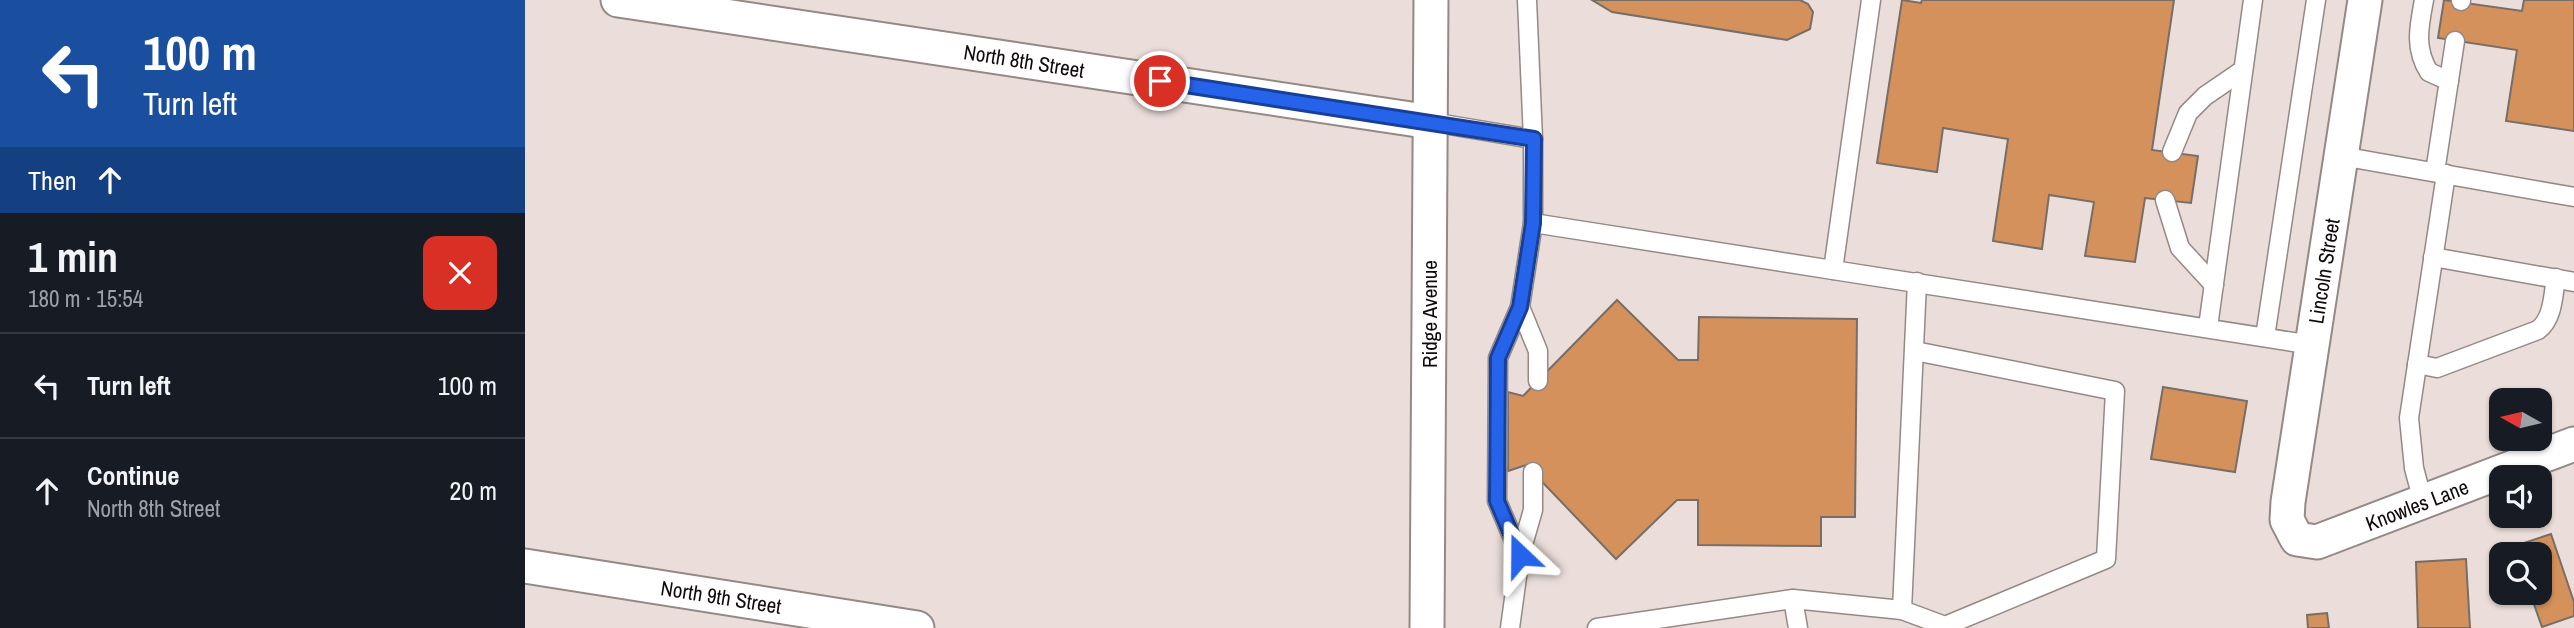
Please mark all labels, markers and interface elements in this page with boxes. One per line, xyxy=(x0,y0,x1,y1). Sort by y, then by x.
text: 100 m xyxy=(143,19,257,85)
icon: left xyxy=(28,28,119,119)
street label: North 8th Street xyxy=(962,37,1087,85)
pin xyxy=(1130,51,1190,111)
icon: arrive xyxy=(1141,62,1179,100)
text: Turn left xyxy=(143,82,237,125)
icon: ahead xyxy=(91,161,129,199)
text: Then xyxy=(28,163,77,198)
street label: Lincoln Street xyxy=(2301,216,2347,326)
text: 1 min xyxy=(28,229,118,285)
button: close xyxy=(423,236,497,310)
street label: Ridge Avenue xyxy=(1415,260,1444,368)
text: 180 m · 15:54 xyxy=(28,283,143,314)
icon: left xyxy=(28,367,66,405)
text: Turn left xyxy=(87,368,171,403)
text: 100 m xyxy=(438,368,497,403)
north arrow xyxy=(2489,388,2551,452)
map controls xyxy=(2489,388,2552,605)
text: Continue xyxy=(87,458,179,493)
button: sound xyxy=(2489,465,2552,528)
icon: ahead xyxy=(28,472,66,510)
street label: Knowles Lane xyxy=(2361,472,2473,538)
text: 20 m xyxy=(450,473,497,508)
text: North 8th Street xyxy=(87,493,220,524)
position arrow xyxy=(1483,518,1557,592)
button: search xyxy=(2489,542,2552,605)
street label: North 9th Street xyxy=(659,573,784,621)

